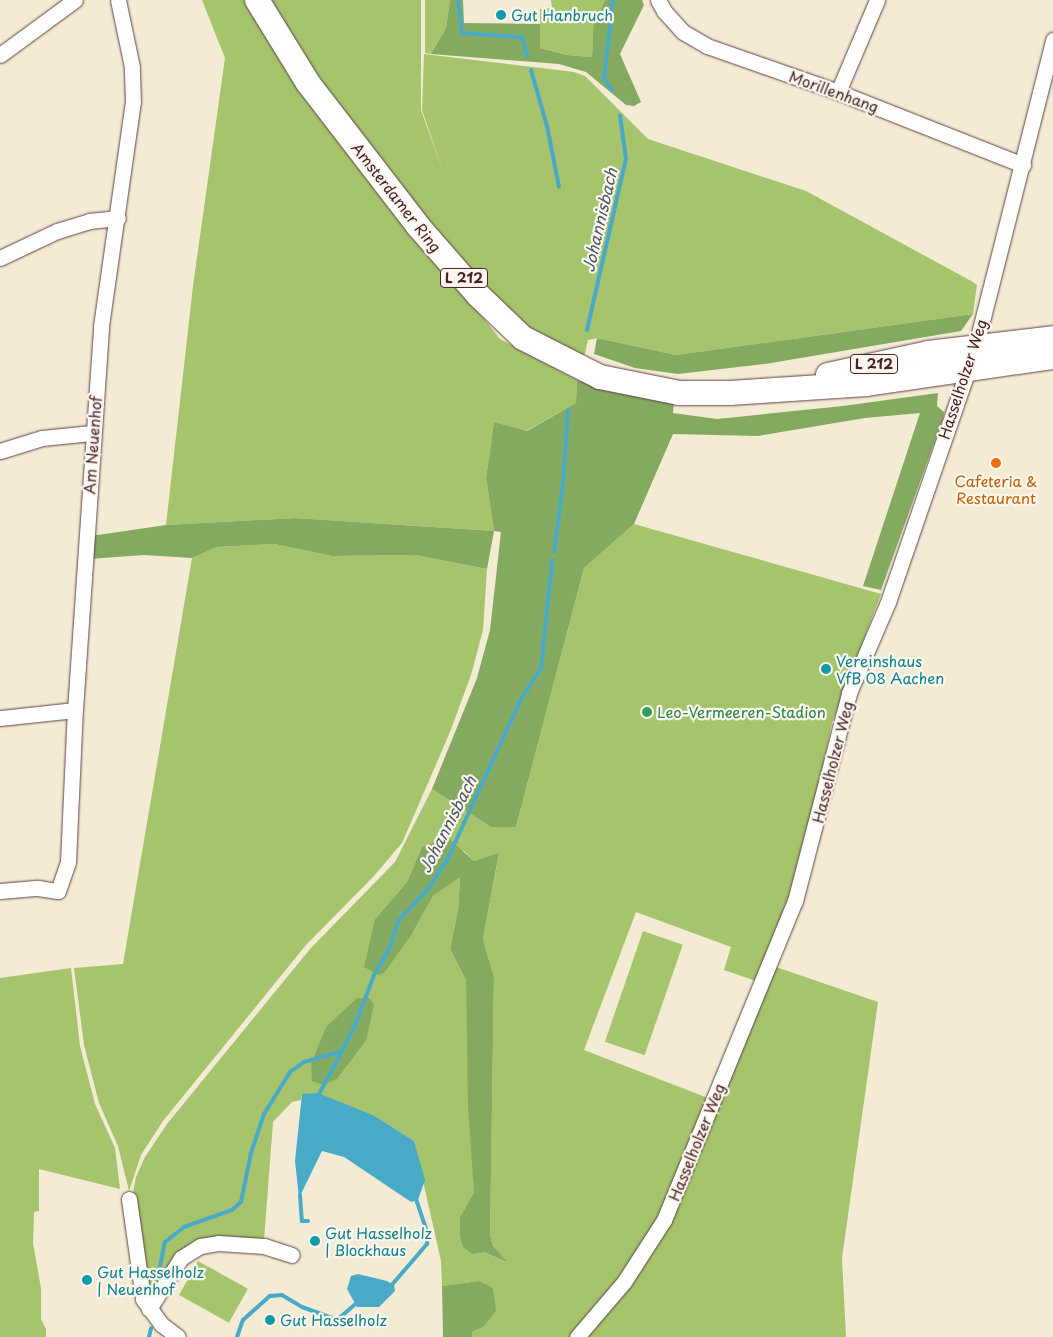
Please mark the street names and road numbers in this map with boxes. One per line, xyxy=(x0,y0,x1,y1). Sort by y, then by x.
street label: Morillenhang xyxy=(787,67,881,115)
street label: Amsterdamer Ring xyxy=(349,139,445,255)
road number: L 212 xyxy=(439,266,489,290)
street label: Hasselholzer Weg xyxy=(934,316,990,442)
road number: L 212 xyxy=(849,352,899,376)
street label: Am Neuenhof xyxy=(80,395,104,495)
street label: Hasselholzer Weg xyxy=(808,698,856,826)
street label: Hasselholzer Weg xyxy=(664,1080,728,1204)

